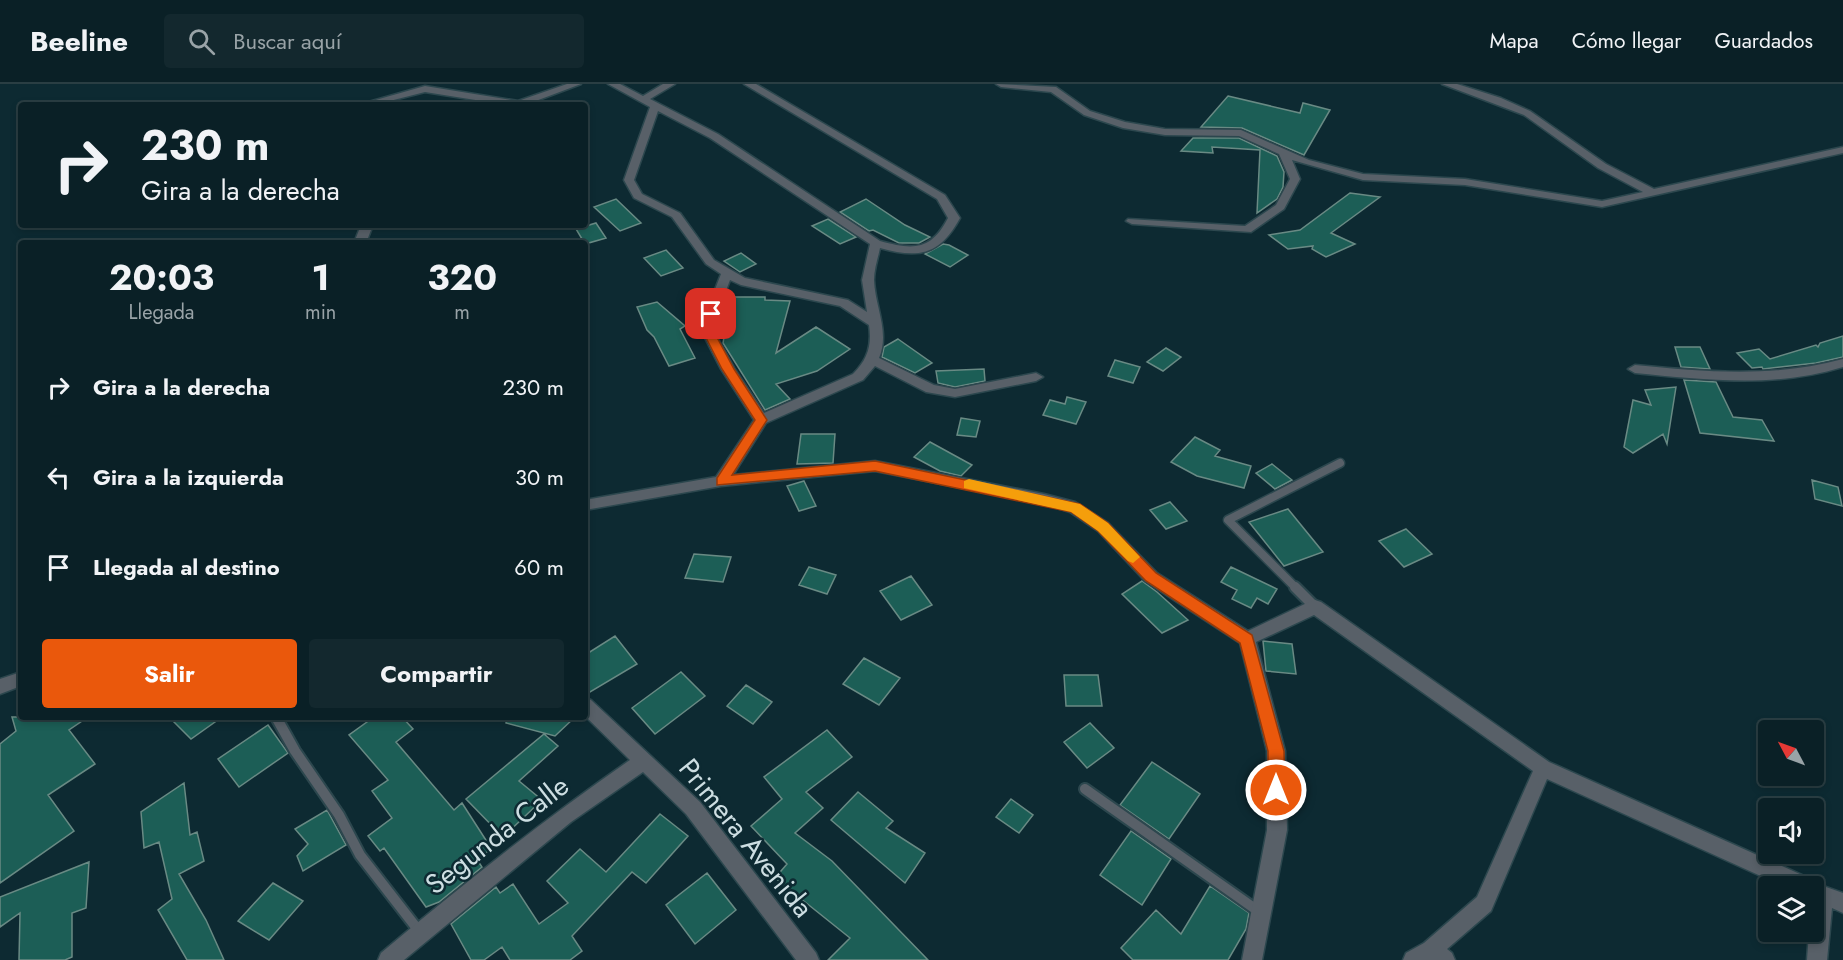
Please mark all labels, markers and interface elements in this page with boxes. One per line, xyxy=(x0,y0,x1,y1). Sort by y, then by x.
search box xyxy=(164,14,584,68)
text: Beeline xyxy=(30,21,128,62)
icon: search xyxy=(185,25,218,58)
text: Buscar aquí xyxy=(233,25,341,57)
text: Mapa xyxy=(1489,26,1539,56)
text: Cómo llegar xyxy=(1572,26,1681,56)
text: Guardados xyxy=(1714,26,1813,56)
text: 230 m xyxy=(141,115,269,176)
icon: right xyxy=(42,126,120,204)
text: Gira a la derecha xyxy=(141,171,340,210)
text: 20:03 xyxy=(109,251,214,303)
text: 1 xyxy=(312,251,330,303)
text: 320 xyxy=(427,251,497,303)
pin xyxy=(685,288,736,339)
icon: arrive xyxy=(694,297,727,330)
text: Llegada xyxy=(129,298,195,327)
text: min xyxy=(305,298,336,327)
text: m xyxy=(454,298,470,327)
icon: right xyxy=(42,371,75,404)
text: Gira a la derecha xyxy=(93,371,270,403)
text: 230 m xyxy=(503,371,564,403)
icon: left xyxy=(42,461,75,494)
text: Gira a la izquierda xyxy=(93,461,284,493)
text: 30 m xyxy=(515,461,564,493)
icon: arrive xyxy=(42,551,75,584)
text: Llegada al destino xyxy=(93,551,280,583)
text: 60 m xyxy=(514,551,564,583)
button: Salir xyxy=(42,639,297,708)
button: Compartir xyxy=(309,639,564,708)
north arrow xyxy=(1758,720,1824,786)
map controls xyxy=(1758,720,1824,942)
street label: Primera Avenida xyxy=(669,750,823,926)
position arrow xyxy=(1244,758,1308,822)
street label: Segunda Calle xyxy=(416,766,578,904)
button: sound xyxy=(1758,798,1824,864)
button: layers xyxy=(1758,876,1824,942)

